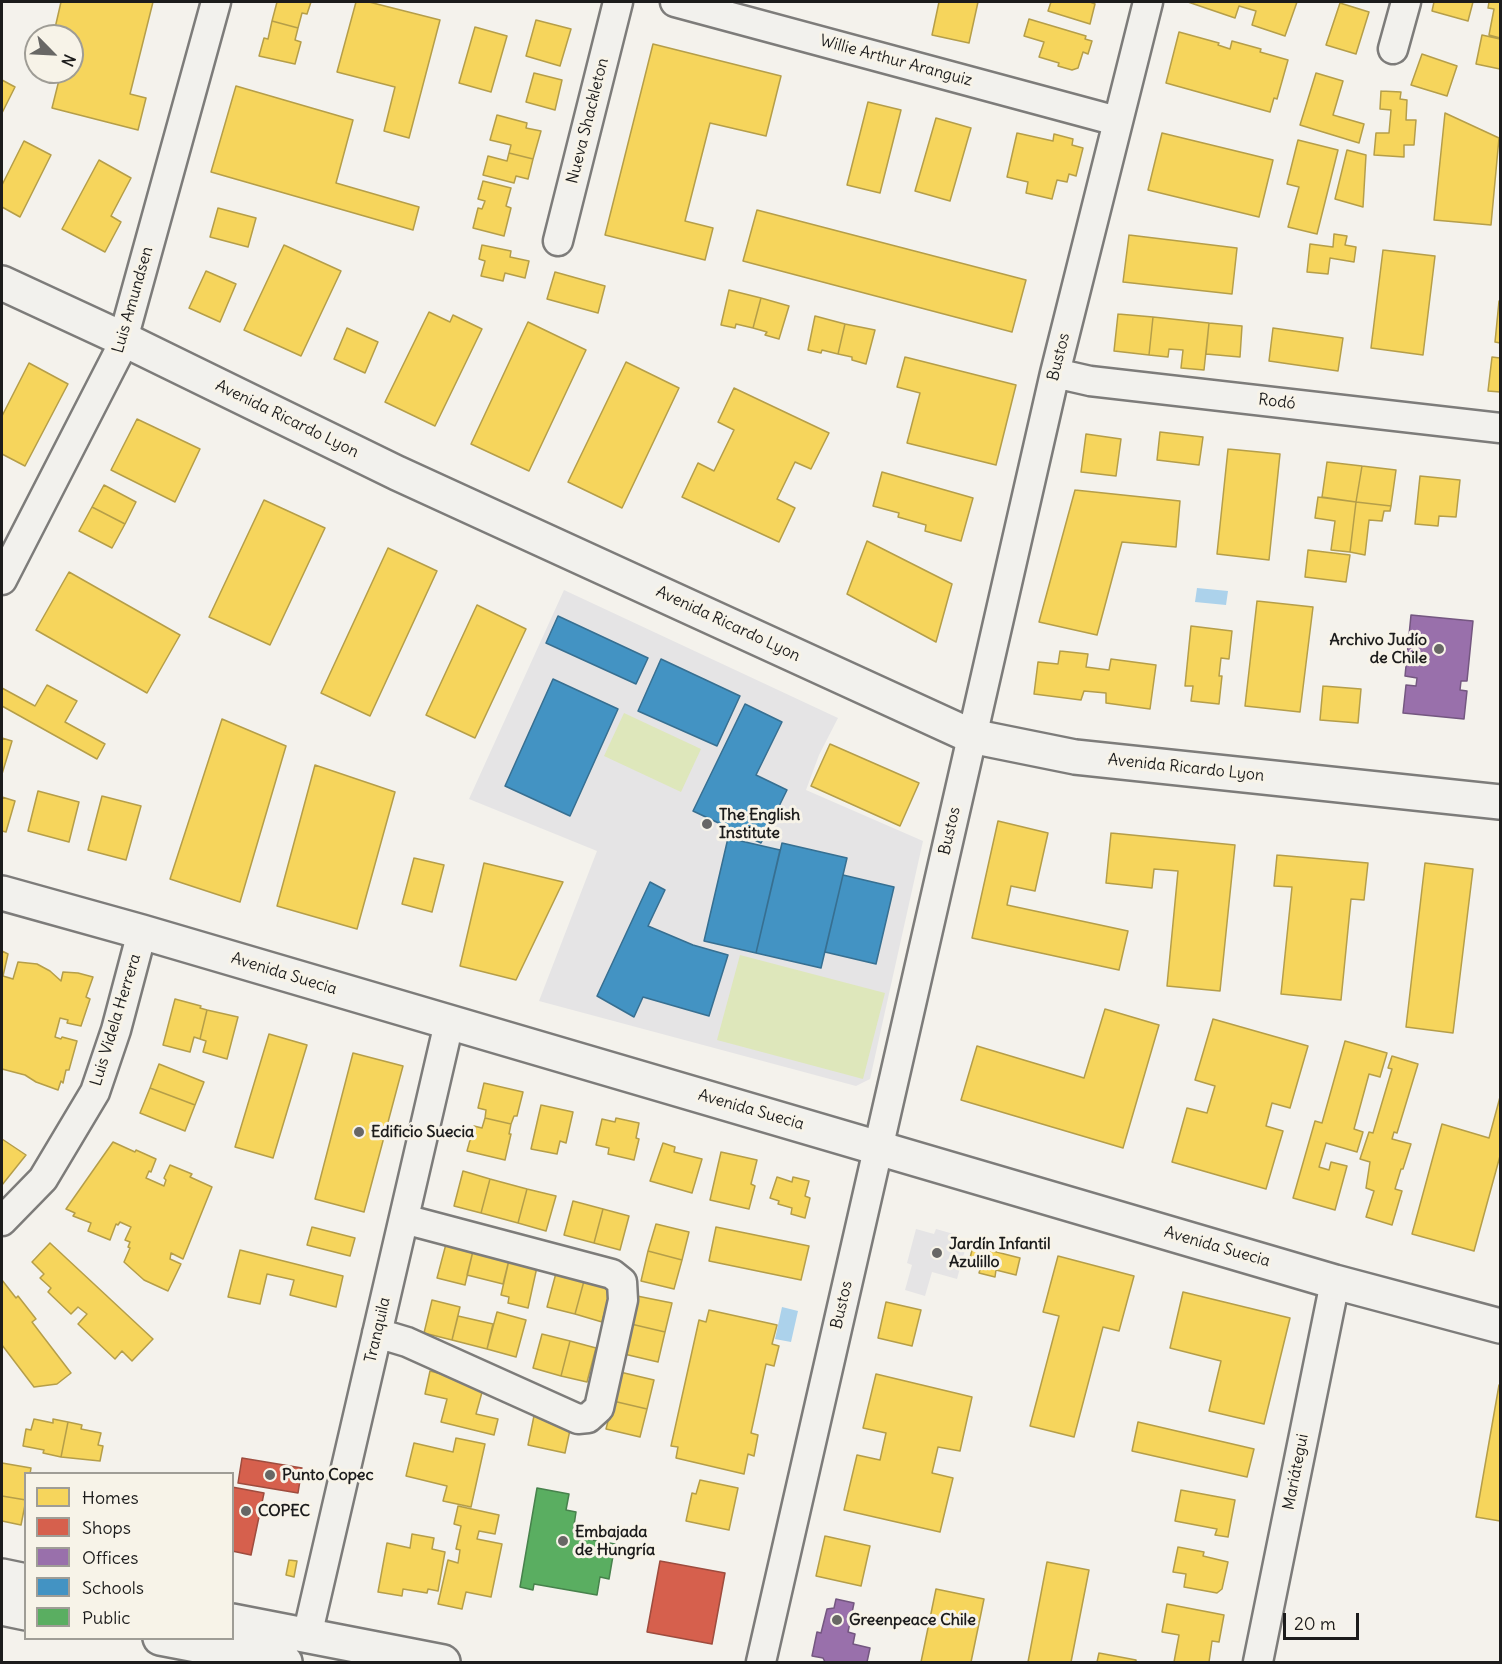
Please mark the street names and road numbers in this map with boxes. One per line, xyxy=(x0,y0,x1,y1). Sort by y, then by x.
street label: Willie Arthur Aranguiz xyxy=(818,31,974,91)
street label: Nueva Shackleton xyxy=(563,56,613,186)
street label: Luis Amundsen xyxy=(109,245,157,355)
street label: Bustos xyxy=(1044,331,1074,383)
street label: Avenida Ricardo Lyon xyxy=(212,376,362,462)
street label: Rodó xyxy=(1257,390,1297,414)
street label: Avenida Ricardo Lyon xyxy=(653,582,803,666)
street label: Avenida Ricardo Lyon xyxy=(1107,750,1265,786)
street label: Bustos xyxy=(935,805,965,857)
street label: Avenida Suecia xyxy=(229,949,339,999)
street label: Luis Videla Herrera xyxy=(87,952,145,1088)
street label: Avenida Suecia xyxy=(696,1086,806,1134)
street label: Avenida Suecia xyxy=(1162,1223,1272,1271)
street label: Bustos xyxy=(827,1279,857,1331)
street label: Tranquila xyxy=(361,1295,395,1365)
street label: Mariátegui xyxy=(1279,1432,1313,1512)

